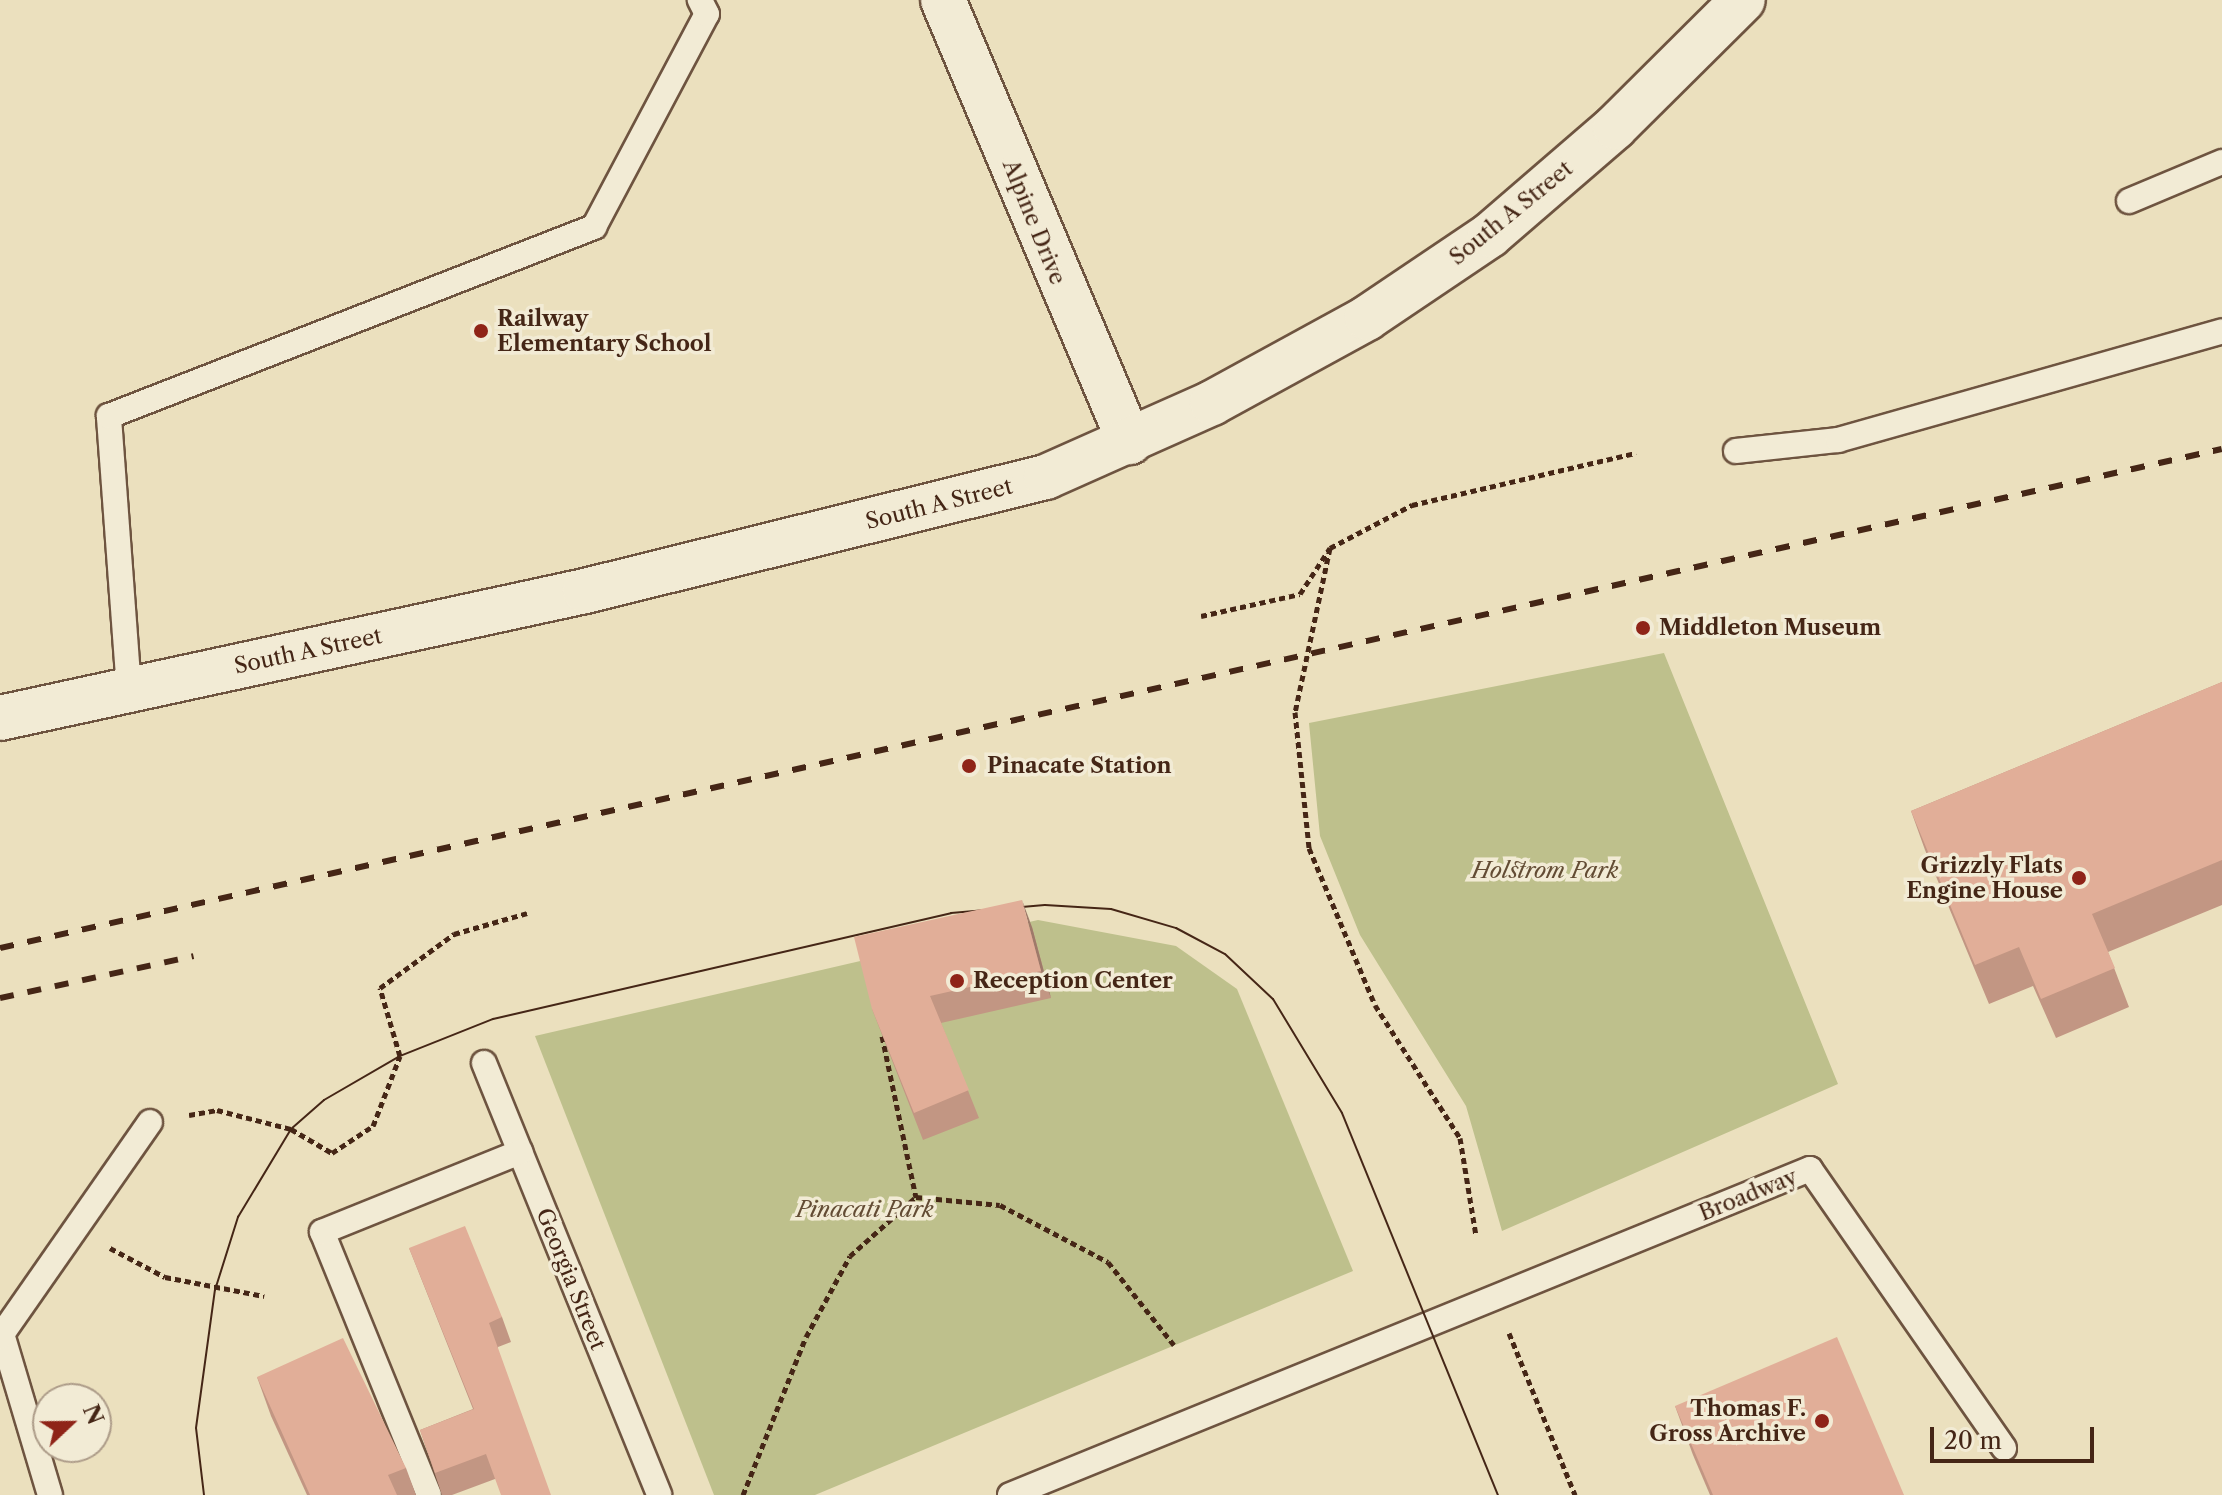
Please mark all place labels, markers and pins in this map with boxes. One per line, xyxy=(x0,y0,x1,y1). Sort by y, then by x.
place label: Railway Elementary School xyxy=(497,305,712,356)
marker: Railway Elementary School xyxy=(472,322,490,340)
place label: Middleton Museum xyxy=(1659,615,1881,641)
marker: Middleton Museum xyxy=(1634,619,1652,637)
place label: Pinacate Station xyxy=(987,753,1172,779)
marker: Pinacate Station xyxy=(958,755,980,777)
place label: Grizzly Flats Engine House xyxy=(1906,852,2063,904)
marker: Grizzly Flats Engine House xyxy=(2070,869,2088,887)
place label: Reception Center xyxy=(973,968,1173,994)
marker: Reception Center xyxy=(948,972,966,990)
place label: Thomas F. Gross Archive xyxy=(1648,1395,1806,1446)
marker: Thomas F. Gross Archive xyxy=(1813,1412,1831,1430)

